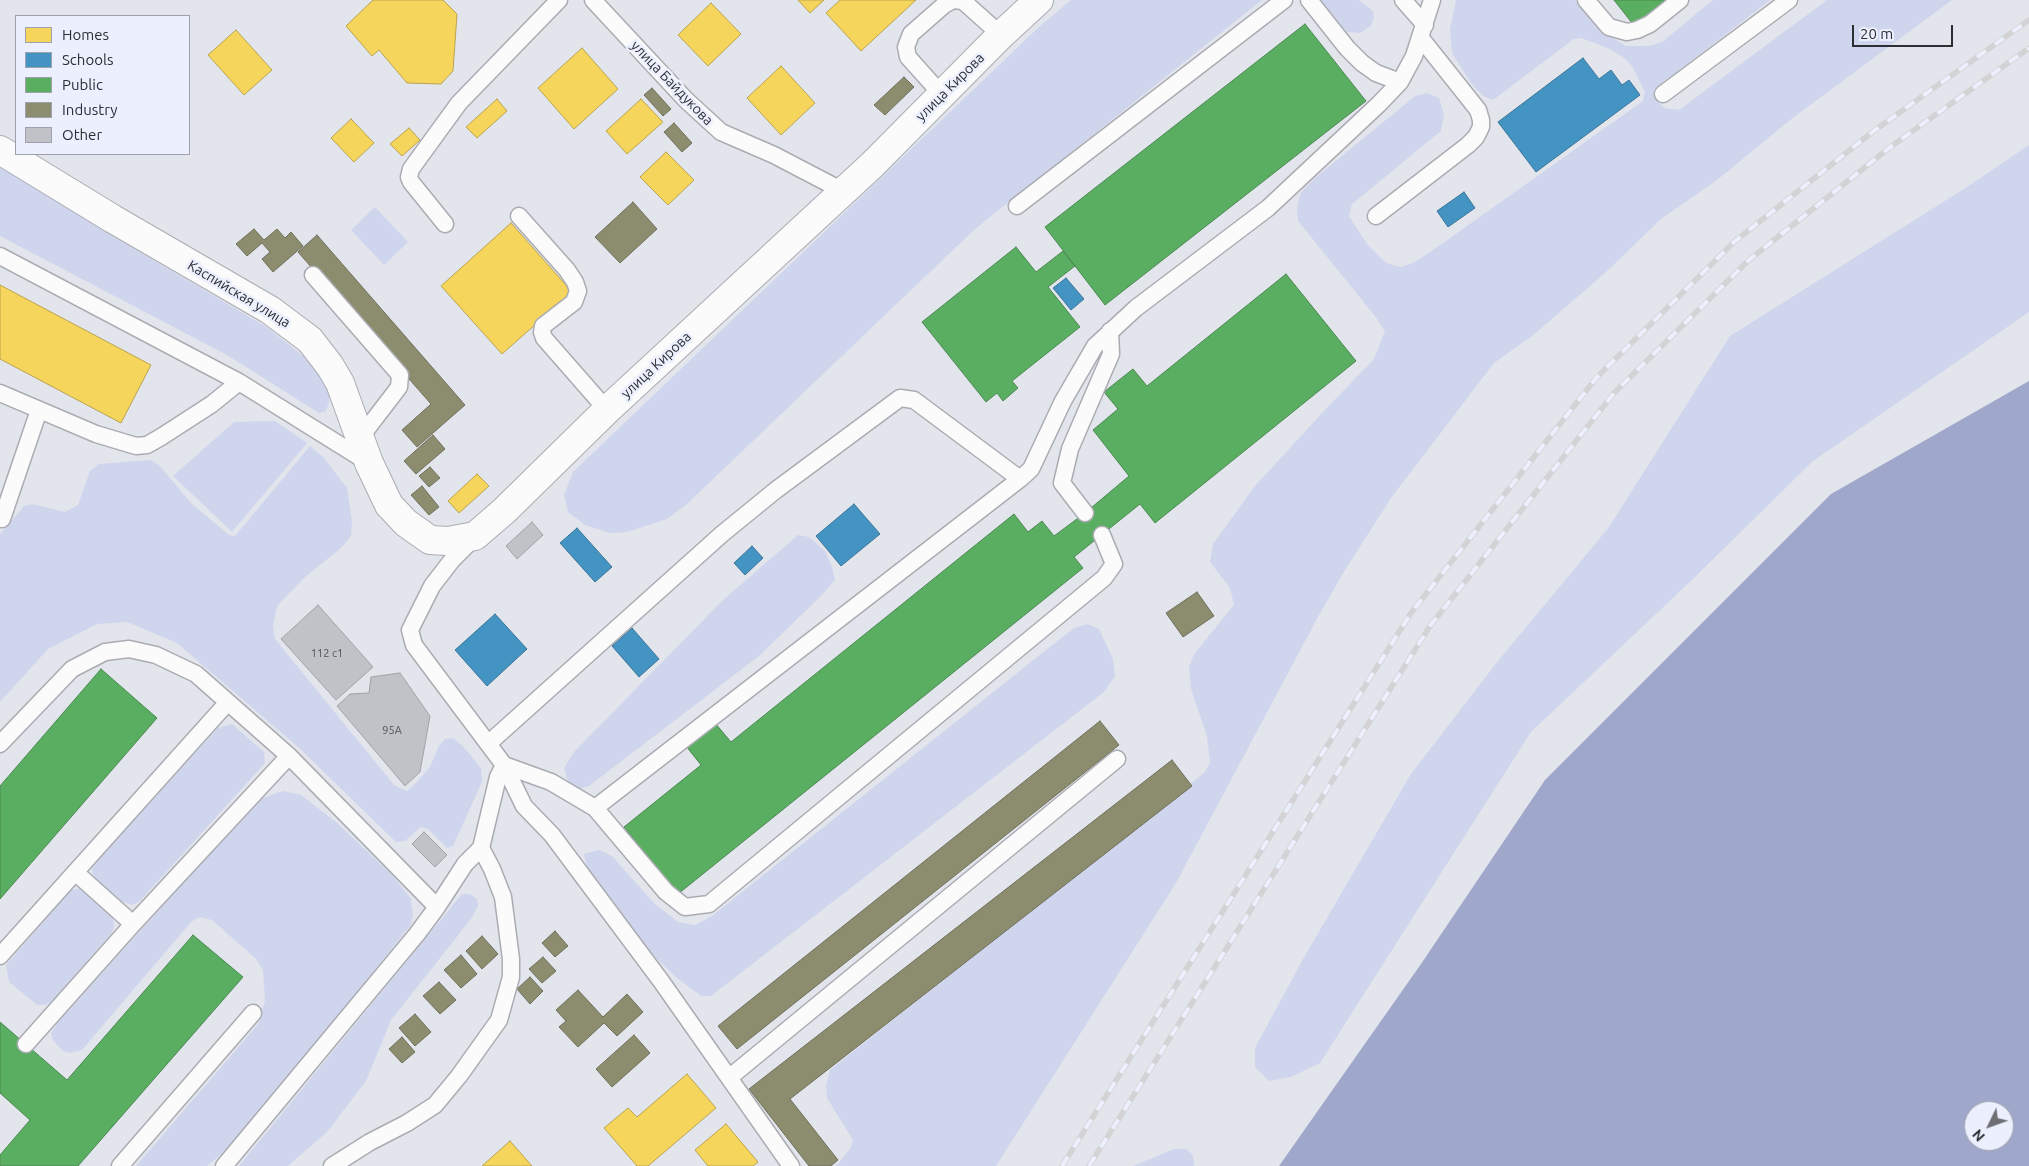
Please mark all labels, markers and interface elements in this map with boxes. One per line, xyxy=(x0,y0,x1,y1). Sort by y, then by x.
legend xyxy=(15,15,190,155)
scale bar xyxy=(1854,15,1955,47)
text: 20 m xyxy=(1860,25,1893,42)
text: Homes xyxy=(62,26,109,43)
street label: улица Байдукова xyxy=(627,37,717,129)
street label: улица Кирова xyxy=(912,49,988,125)
text: Schools xyxy=(62,51,113,68)
text: Public xyxy=(62,76,103,93)
text: Industry xyxy=(62,101,117,118)
text: Other xyxy=(62,126,102,143)
street label: Каспийская улица xyxy=(185,257,293,331)
street label: улица Кирова xyxy=(617,328,695,402)
house number: 112 с1 xyxy=(311,646,343,660)
house number: 95А xyxy=(382,723,402,737)
north arrow xyxy=(1964,1101,2014,1151)
text: N xyxy=(1969,1126,1988,1145)

